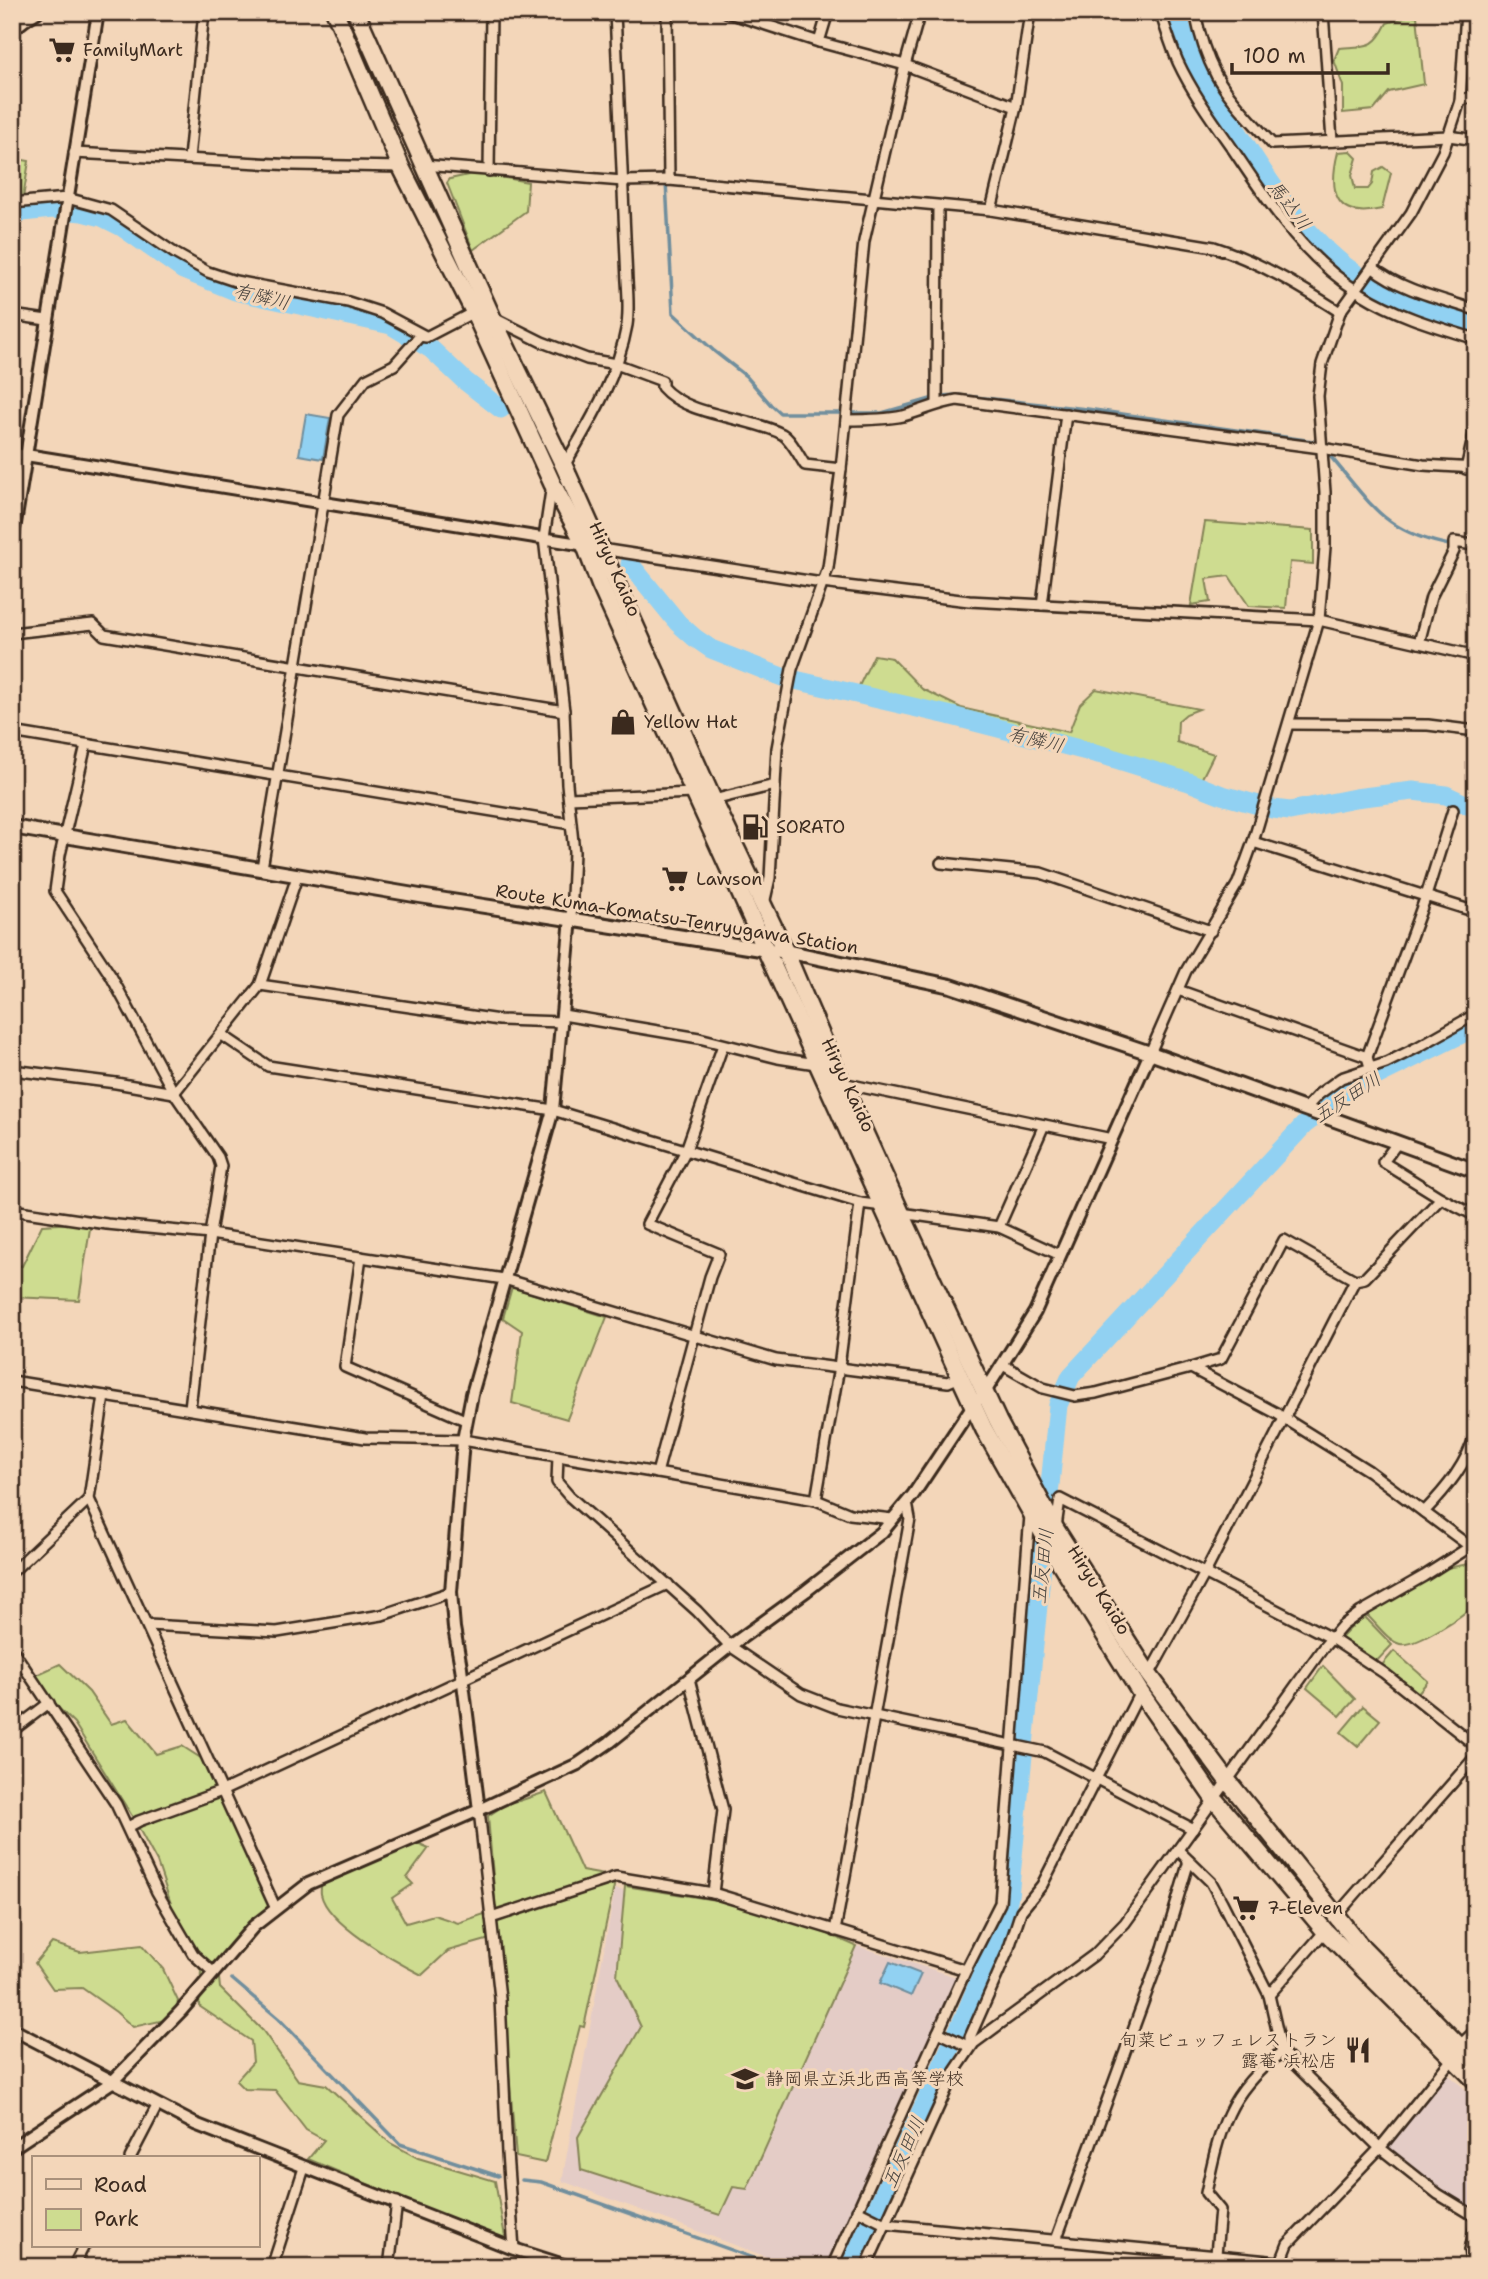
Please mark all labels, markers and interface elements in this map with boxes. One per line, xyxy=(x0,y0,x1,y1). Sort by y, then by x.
scale bar xyxy=(1232,32,1388,76)
supermarket icon: FamilyMart xyxy=(47,35,77,65)
place label: FamilyMart xyxy=(83,38,183,62)
text: 100 m xyxy=(1243,42,1306,70)
water label: 馬込川 xyxy=(1262,175,1317,235)
water label: 有隣川 xyxy=(231,277,293,316)
street label: Hiryu Kaido xyxy=(583,518,647,620)
shop icon: Yellow Hat xyxy=(608,707,638,737)
place label: Yellow Hat xyxy=(644,710,738,734)
water label: 有隣川 xyxy=(1005,720,1067,759)
fuel station icon: SORATO xyxy=(740,812,770,842)
place label: SORATO xyxy=(776,815,845,839)
supermarket icon: Lawson xyxy=(660,864,690,894)
place label: Lawson xyxy=(696,867,762,891)
street label: Route Kuma-Komatsu-Tenryugawa Station xyxy=(494,878,860,960)
street label: Hiryu Kaido xyxy=(816,1034,880,1136)
water label: 五反田川 xyxy=(1309,1066,1386,1129)
water label: 五反田川 xyxy=(1026,1527,1059,1605)
street label: Hiryu Kaido xyxy=(1062,1540,1136,1640)
supermarket icon: 7-Eleven xyxy=(1231,1893,1261,1923)
place label: 7-Eleven xyxy=(1267,1896,1343,1920)
place label: 旬菜ビュッフェレストラン 露菴 浜松店 xyxy=(1120,2028,1337,2073)
restaurant icon: 旬菜ビュッフェレストラン 露菴 浜松店 xyxy=(1343,2035,1373,2065)
school or university icon: 静岡県立浜北西高等学校 xyxy=(730,2064,760,2094)
place label: 静岡県立浜北西高等学校 xyxy=(766,2067,964,2091)
water label: 五反田川 xyxy=(877,2112,930,2192)
legend xyxy=(32,2156,259,2248)
text: Road xyxy=(94,2171,147,2199)
text: Park xyxy=(94,2205,139,2233)

